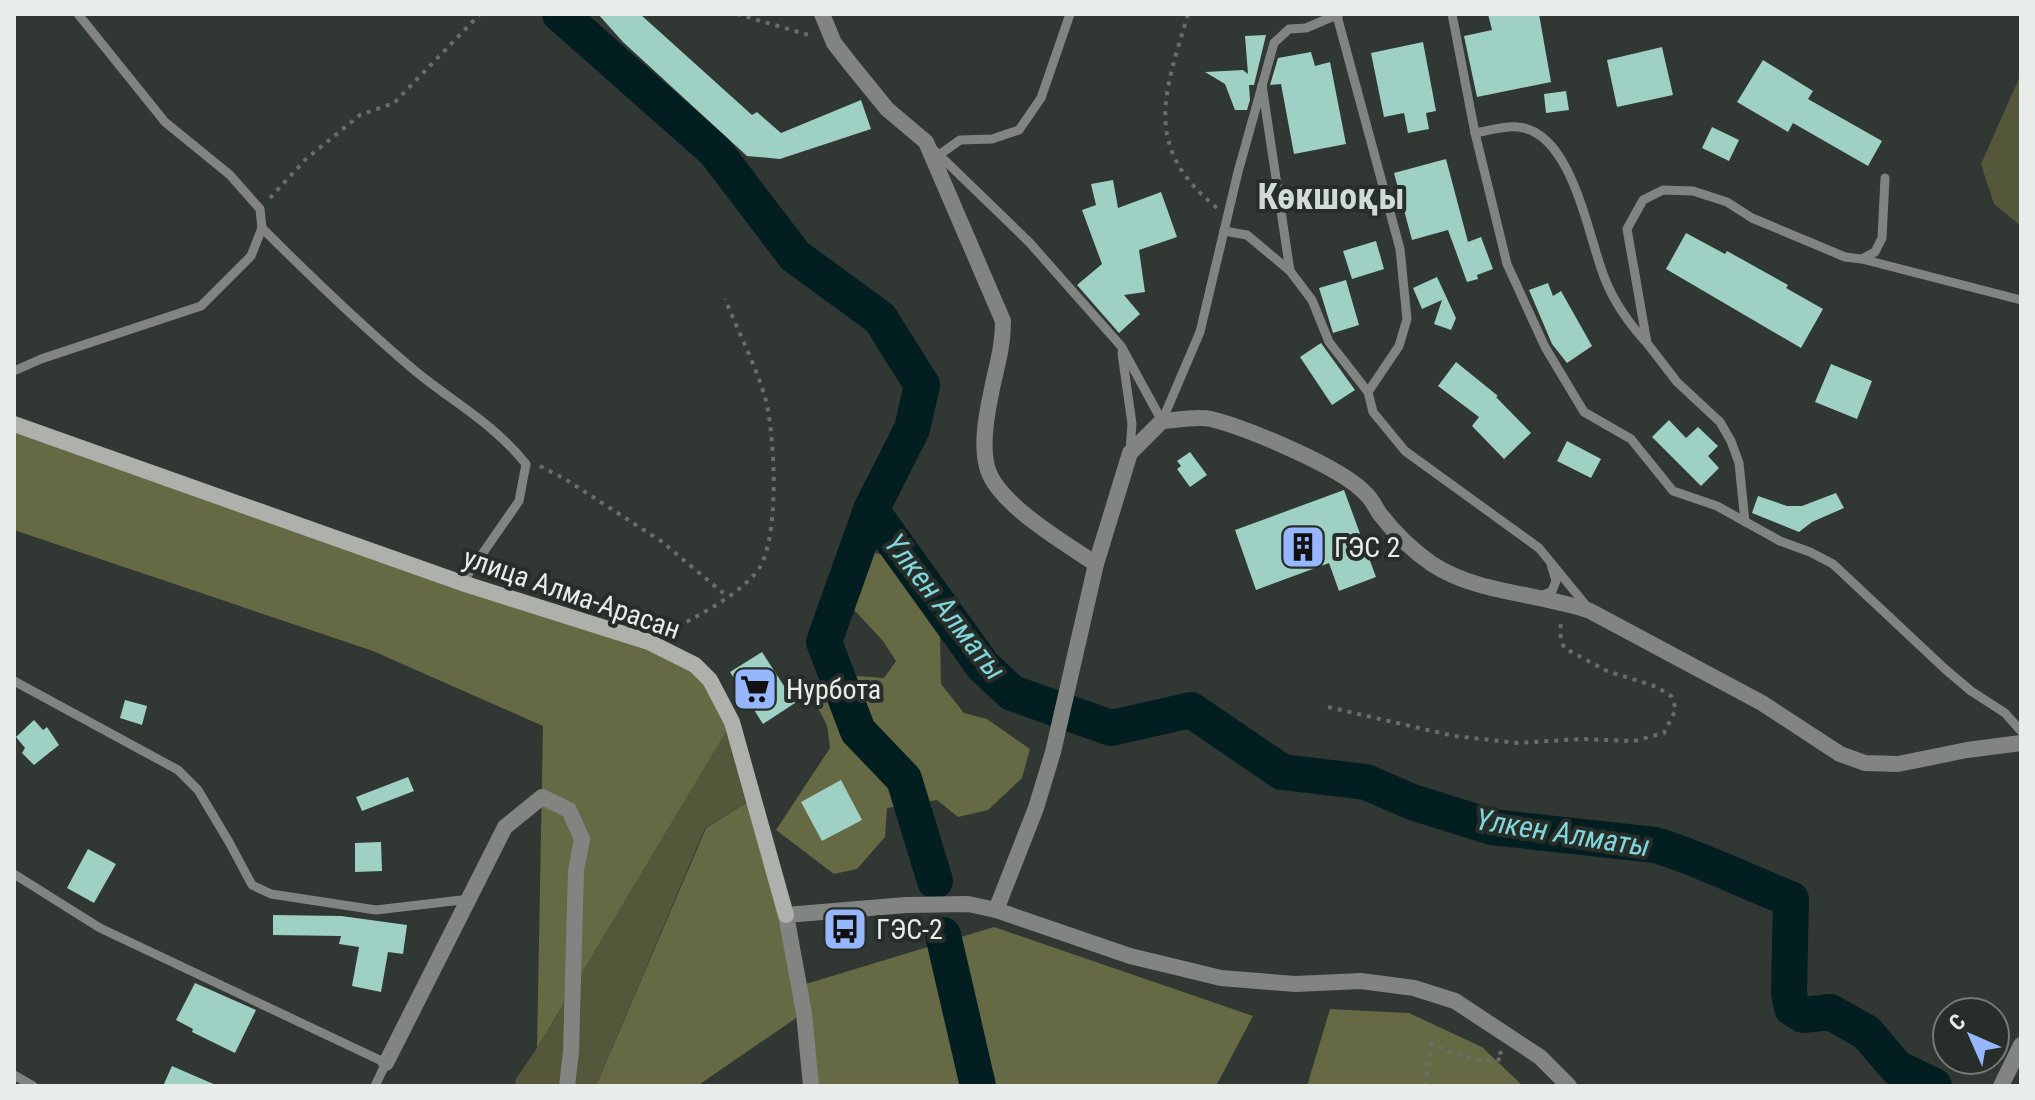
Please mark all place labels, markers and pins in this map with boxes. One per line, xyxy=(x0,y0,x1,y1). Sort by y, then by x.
building icon: ГЭС 2 xyxy=(1279,523,1327,571)
place label: ГЭС 2 xyxy=(1334,531,1400,564)
supermarket icon: Нурбота xyxy=(731,665,779,713)
place label: Нурбота xyxy=(786,673,881,706)
bus stop icon: ГЭС-2 xyxy=(821,905,869,953)
place label: ГЭС-2 xyxy=(876,913,943,946)

